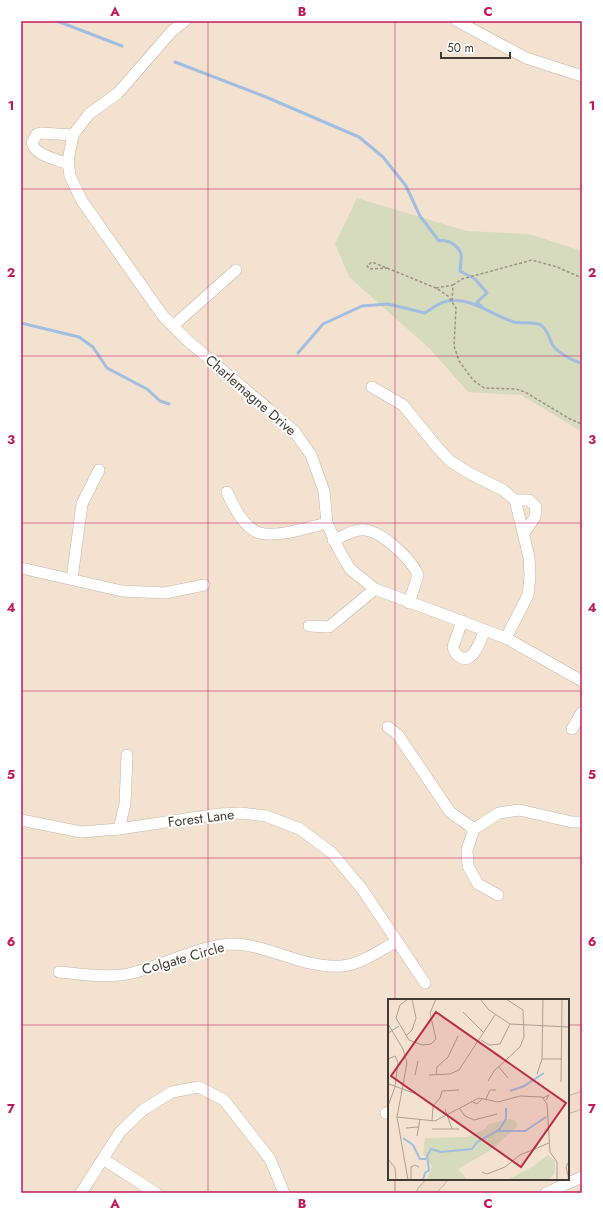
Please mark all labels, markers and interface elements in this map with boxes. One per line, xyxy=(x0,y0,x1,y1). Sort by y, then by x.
text: A xyxy=(109,2,120,21)
text: B xyxy=(298,2,307,21)
text: C xyxy=(483,2,493,21)
scale bar xyxy=(441,34,510,60)
text: 50 m xyxy=(447,39,474,57)
text: 1 xyxy=(8,96,14,115)
text: 1 xyxy=(589,96,595,115)
text: 2 xyxy=(7,263,15,282)
text: 2 xyxy=(588,263,596,282)
street label: Charlemagne Drive xyxy=(201,350,301,440)
text: 3 xyxy=(7,430,15,449)
text: 3 xyxy=(588,430,596,449)
text: 4 xyxy=(6,598,16,617)
text: 4 xyxy=(587,598,597,617)
text: 5 xyxy=(7,765,15,784)
text: 5 xyxy=(588,765,596,784)
street label: Forest Lane xyxy=(167,804,235,832)
text: 6 xyxy=(7,932,16,951)
text: 6 xyxy=(588,932,597,951)
street label: Colgate Circle xyxy=(139,937,227,979)
inset map xyxy=(388,999,569,1180)
text: 7 xyxy=(7,1099,15,1118)
text: 7 xyxy=(588,1099,596,1118)
text: A xyxy=(109,1194,120,1213)
text: B xyxy=(298,1194,307,1213)
text: C xyxy=(483,1194,493,1213)

